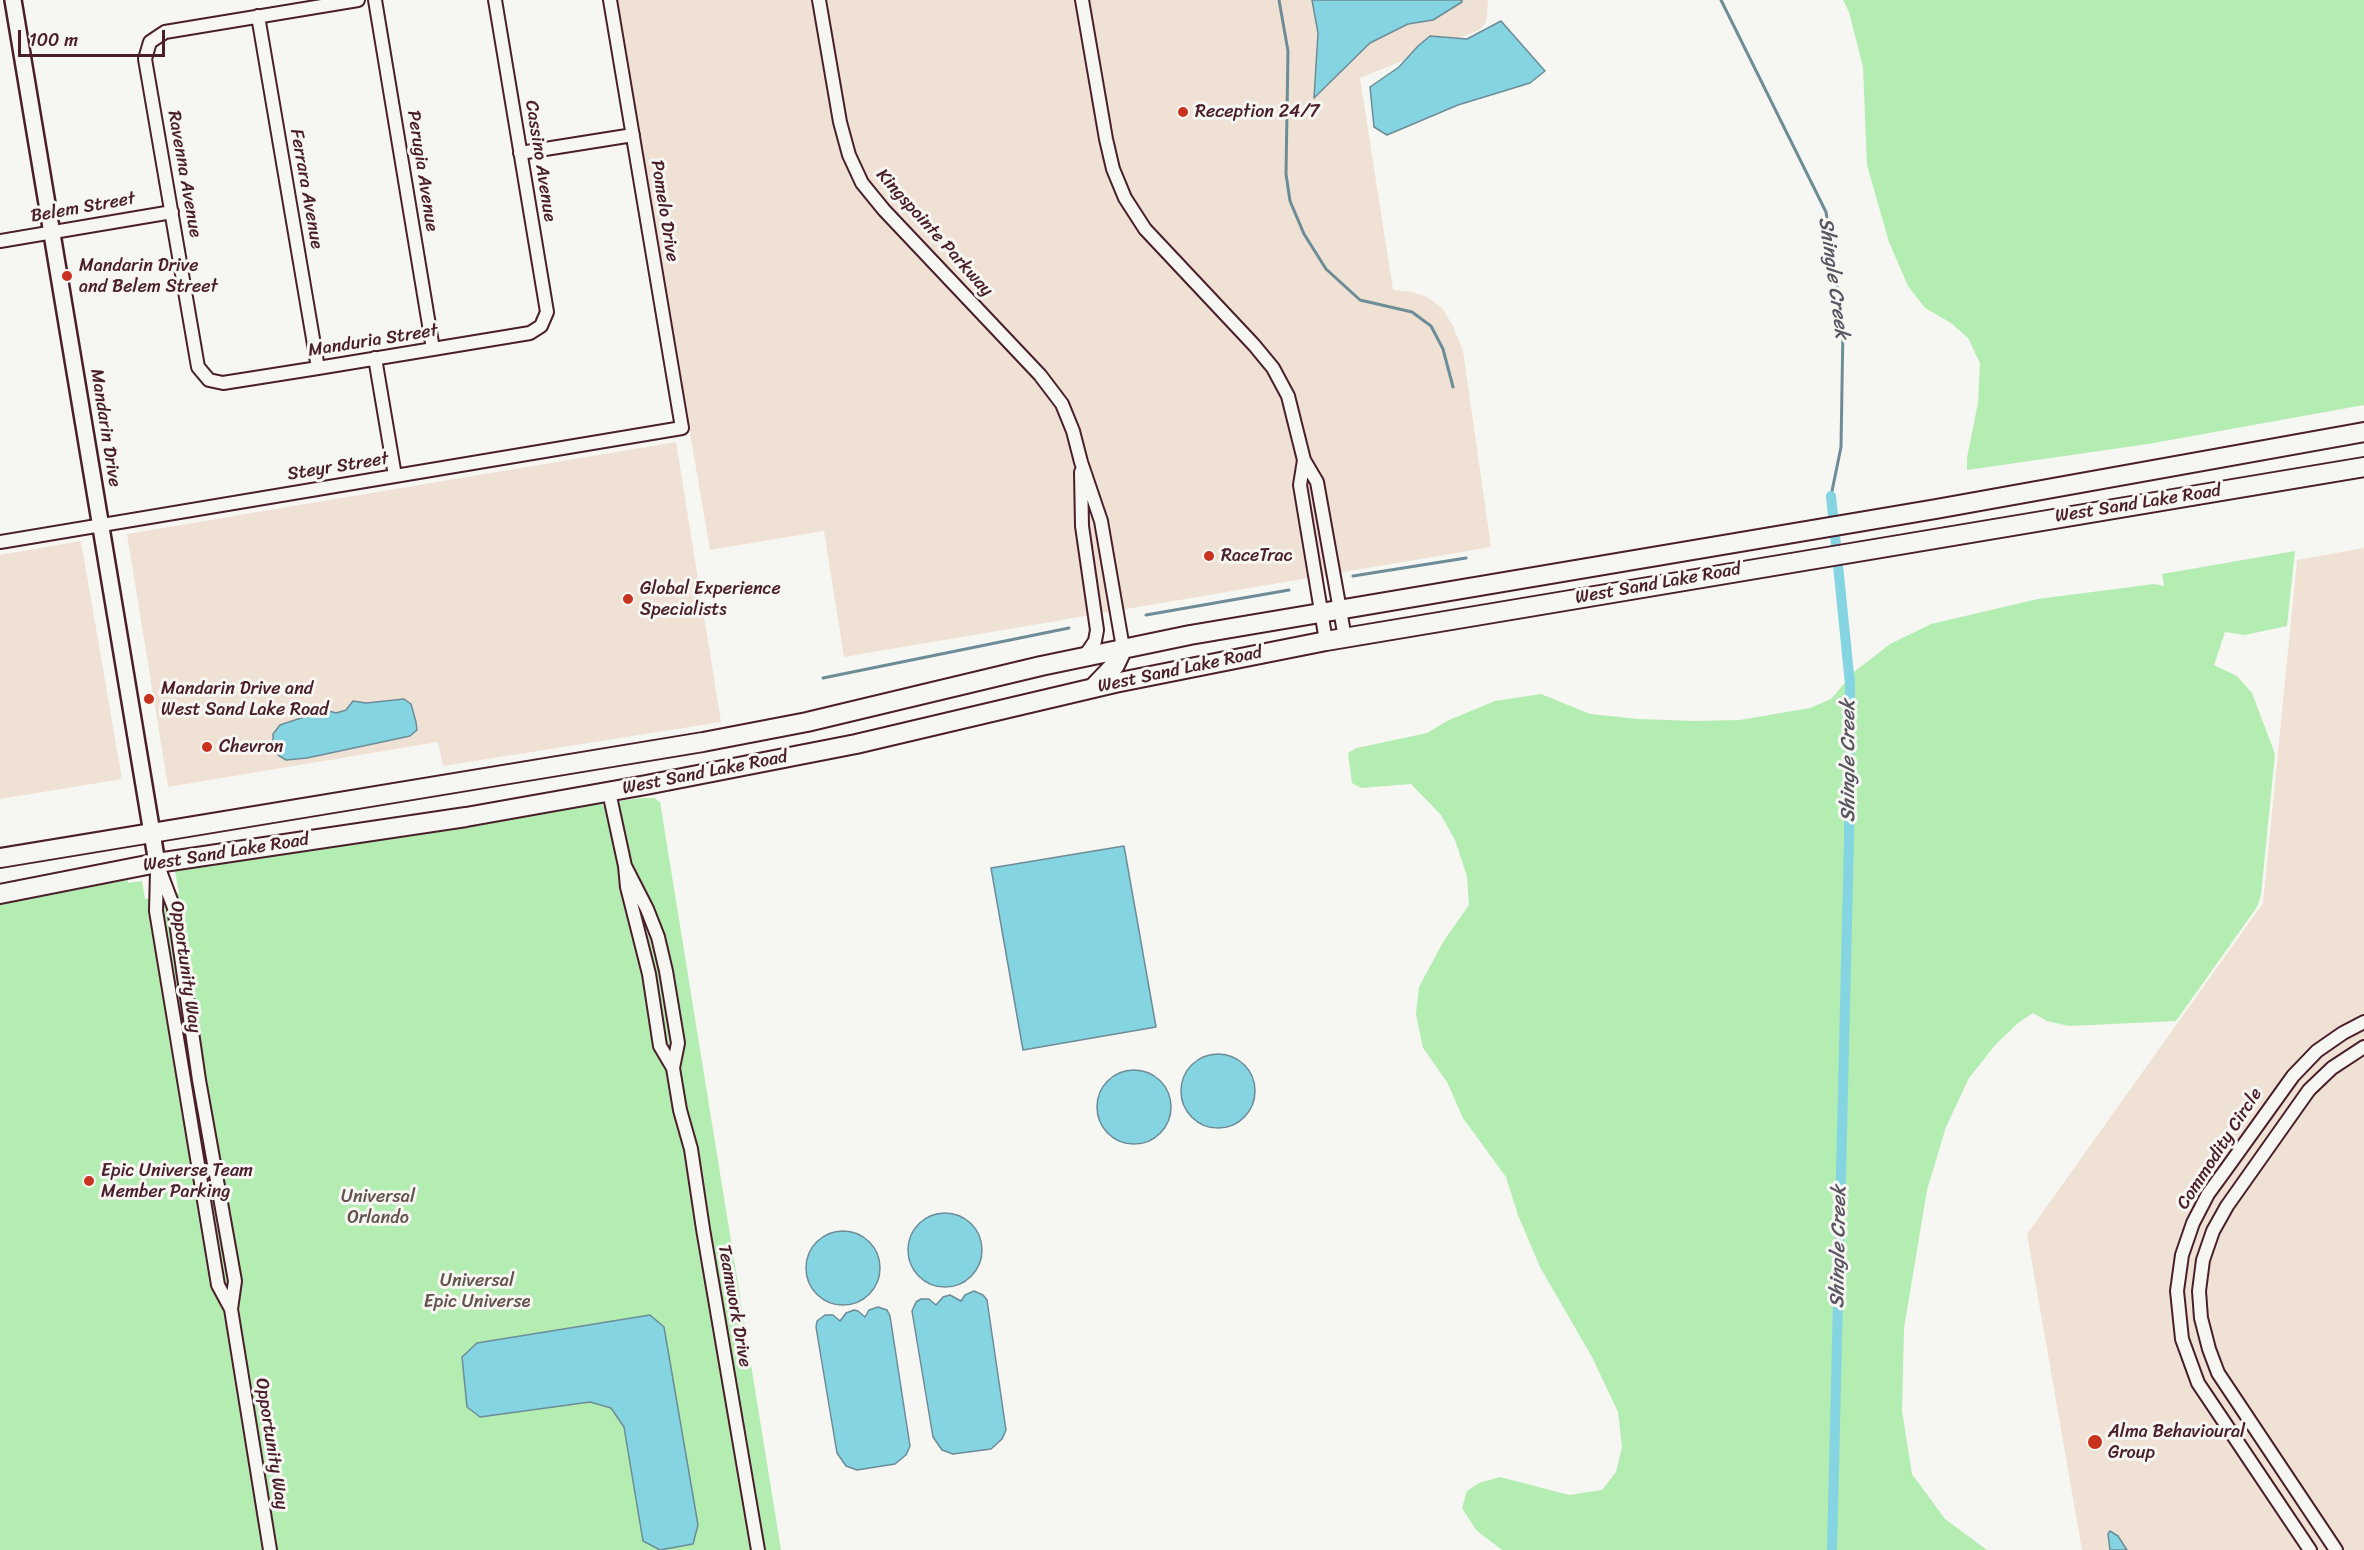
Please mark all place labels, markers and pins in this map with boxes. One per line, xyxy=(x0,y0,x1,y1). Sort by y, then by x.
place label: Reception 24/7 xyxy=(1195,101,1320,123)
marker: Reception 24/7 xyxy=(1176,105,1190,119)
place label: Mandarin Drive and Belem Street xyxy=(79,255,218,298)
marker: Mandarin Drive and Belem Street xyxy=(60,269,74,283)
place label: RaceTrac xyxy=(1221,545,1293,567)
marker: RaceTrac xyxy=(1202,549,1216,563)
place label: Global Experience Specialists xyxy=(640,578,781,620)
marker: Global Experience Specialists xyxy=(621,592,635,606)
place label: Mandarin Drive and West Sand Lake Road xyxy=(161,678,329,720)
marker: Mandarin Drive and West Sand Lake Road xyxy=(142,692,156,706)
place label: Chevron xyxy=(219,736,284,758)
marker: Chevron xyxy=(200,740,214,754)
place label: Epic Universe Team Member Parking xyxy=(101,1160,253,1202)
marker: Epic Universe Team Member Parking xyxy=(82,1174,96,1188)
place label: Alma Behavioural Group xyxy=(2108,1421,2245,1464)
marker: Alma Behavioural Group xyxy=(2086,1433,2104,1451)

